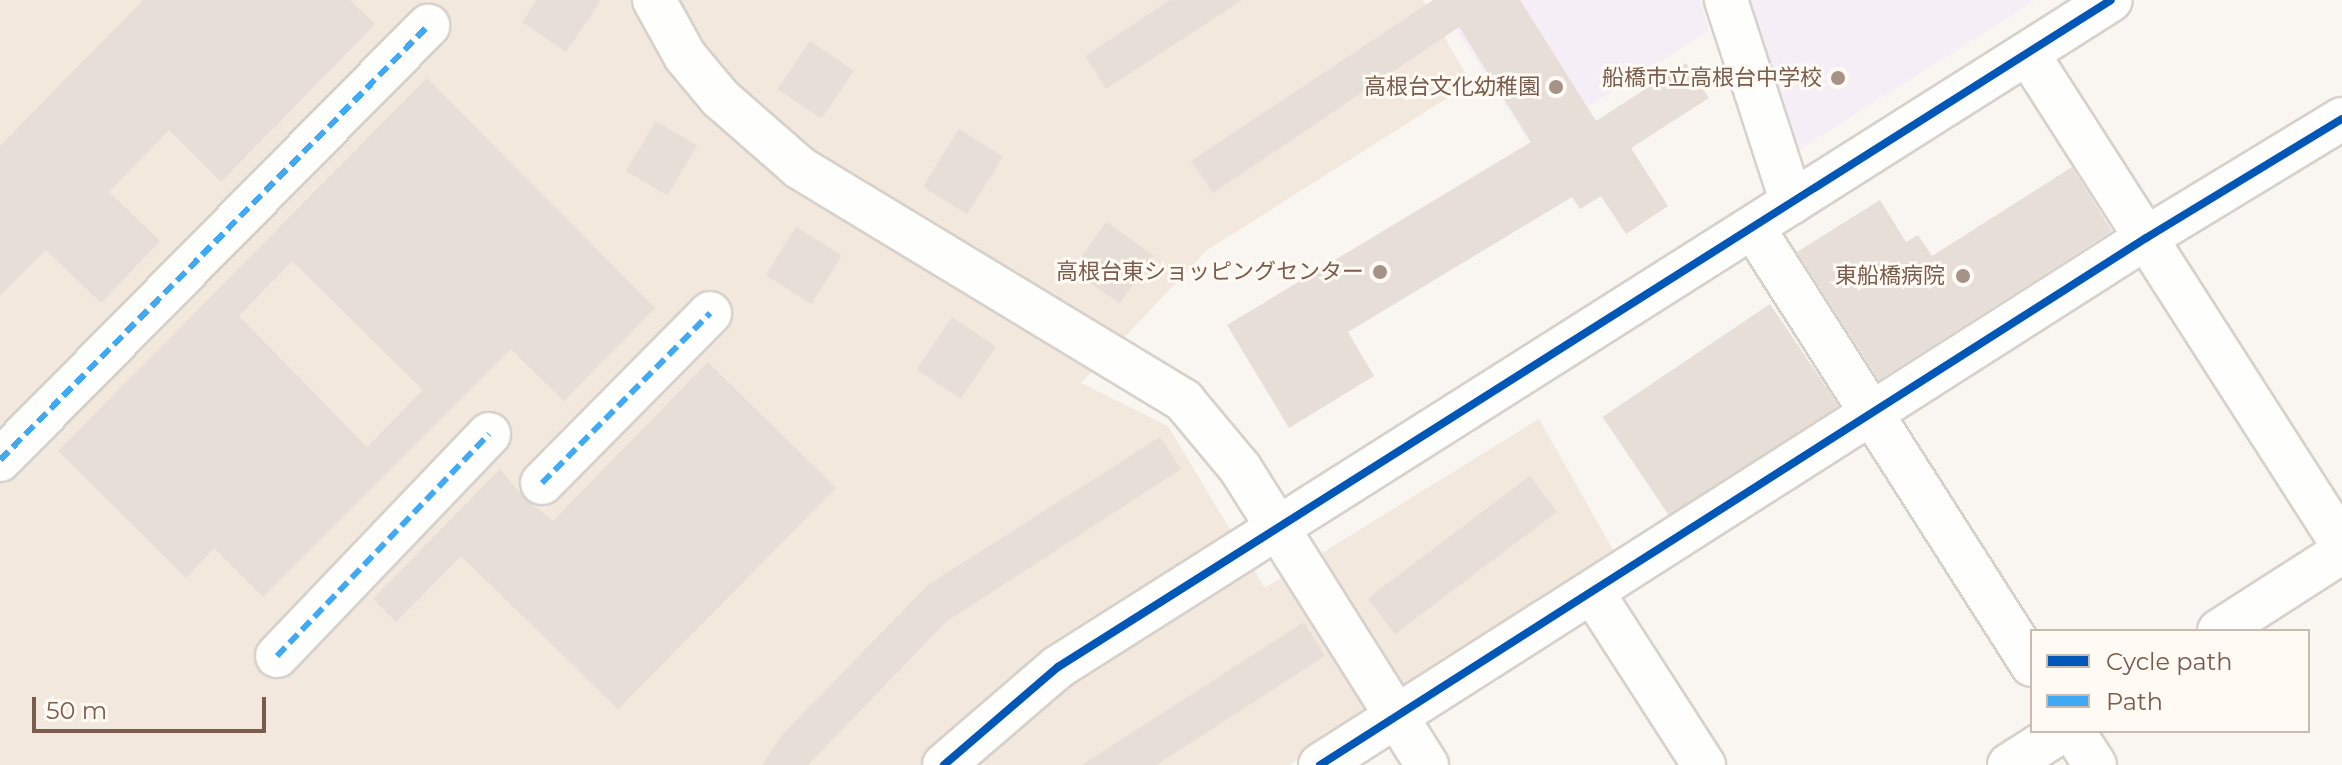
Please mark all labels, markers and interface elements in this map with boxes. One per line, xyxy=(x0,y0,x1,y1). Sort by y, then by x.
place label: 船橋市立高根台中学校 xyxy=(1602,65,1822,91)
marker: 船橋市立高根台中学校 xyxy=(1829,69,1847,87)
place label: 高根台文化幼稚園 xyxy=(1364,74,1540,100)
marker: 高根台文化幼稚園 xyxy=(1547,78,1565,96)
place label: 高根台東ショッピングセンター xyxy=(1056,259,1364,285)
marker: 高根台東ショッピングセンター xyxy=(1371,263,1389,281)
place label: 東船橋病院 xyxy=(1835,263,1945,289)
marker: 東船橋病院 xyxy=(1952,265,1974,287)
legend xyxy=(2030,629,2310,733)
text: Cycle path xyxy=(2106,647,2233,676)
scale bar xyxy=(36,681,270,731)
text: Path xyxy=(2106,687,2163,716)
text: 50 m xyxy=(46,696,107,725)

